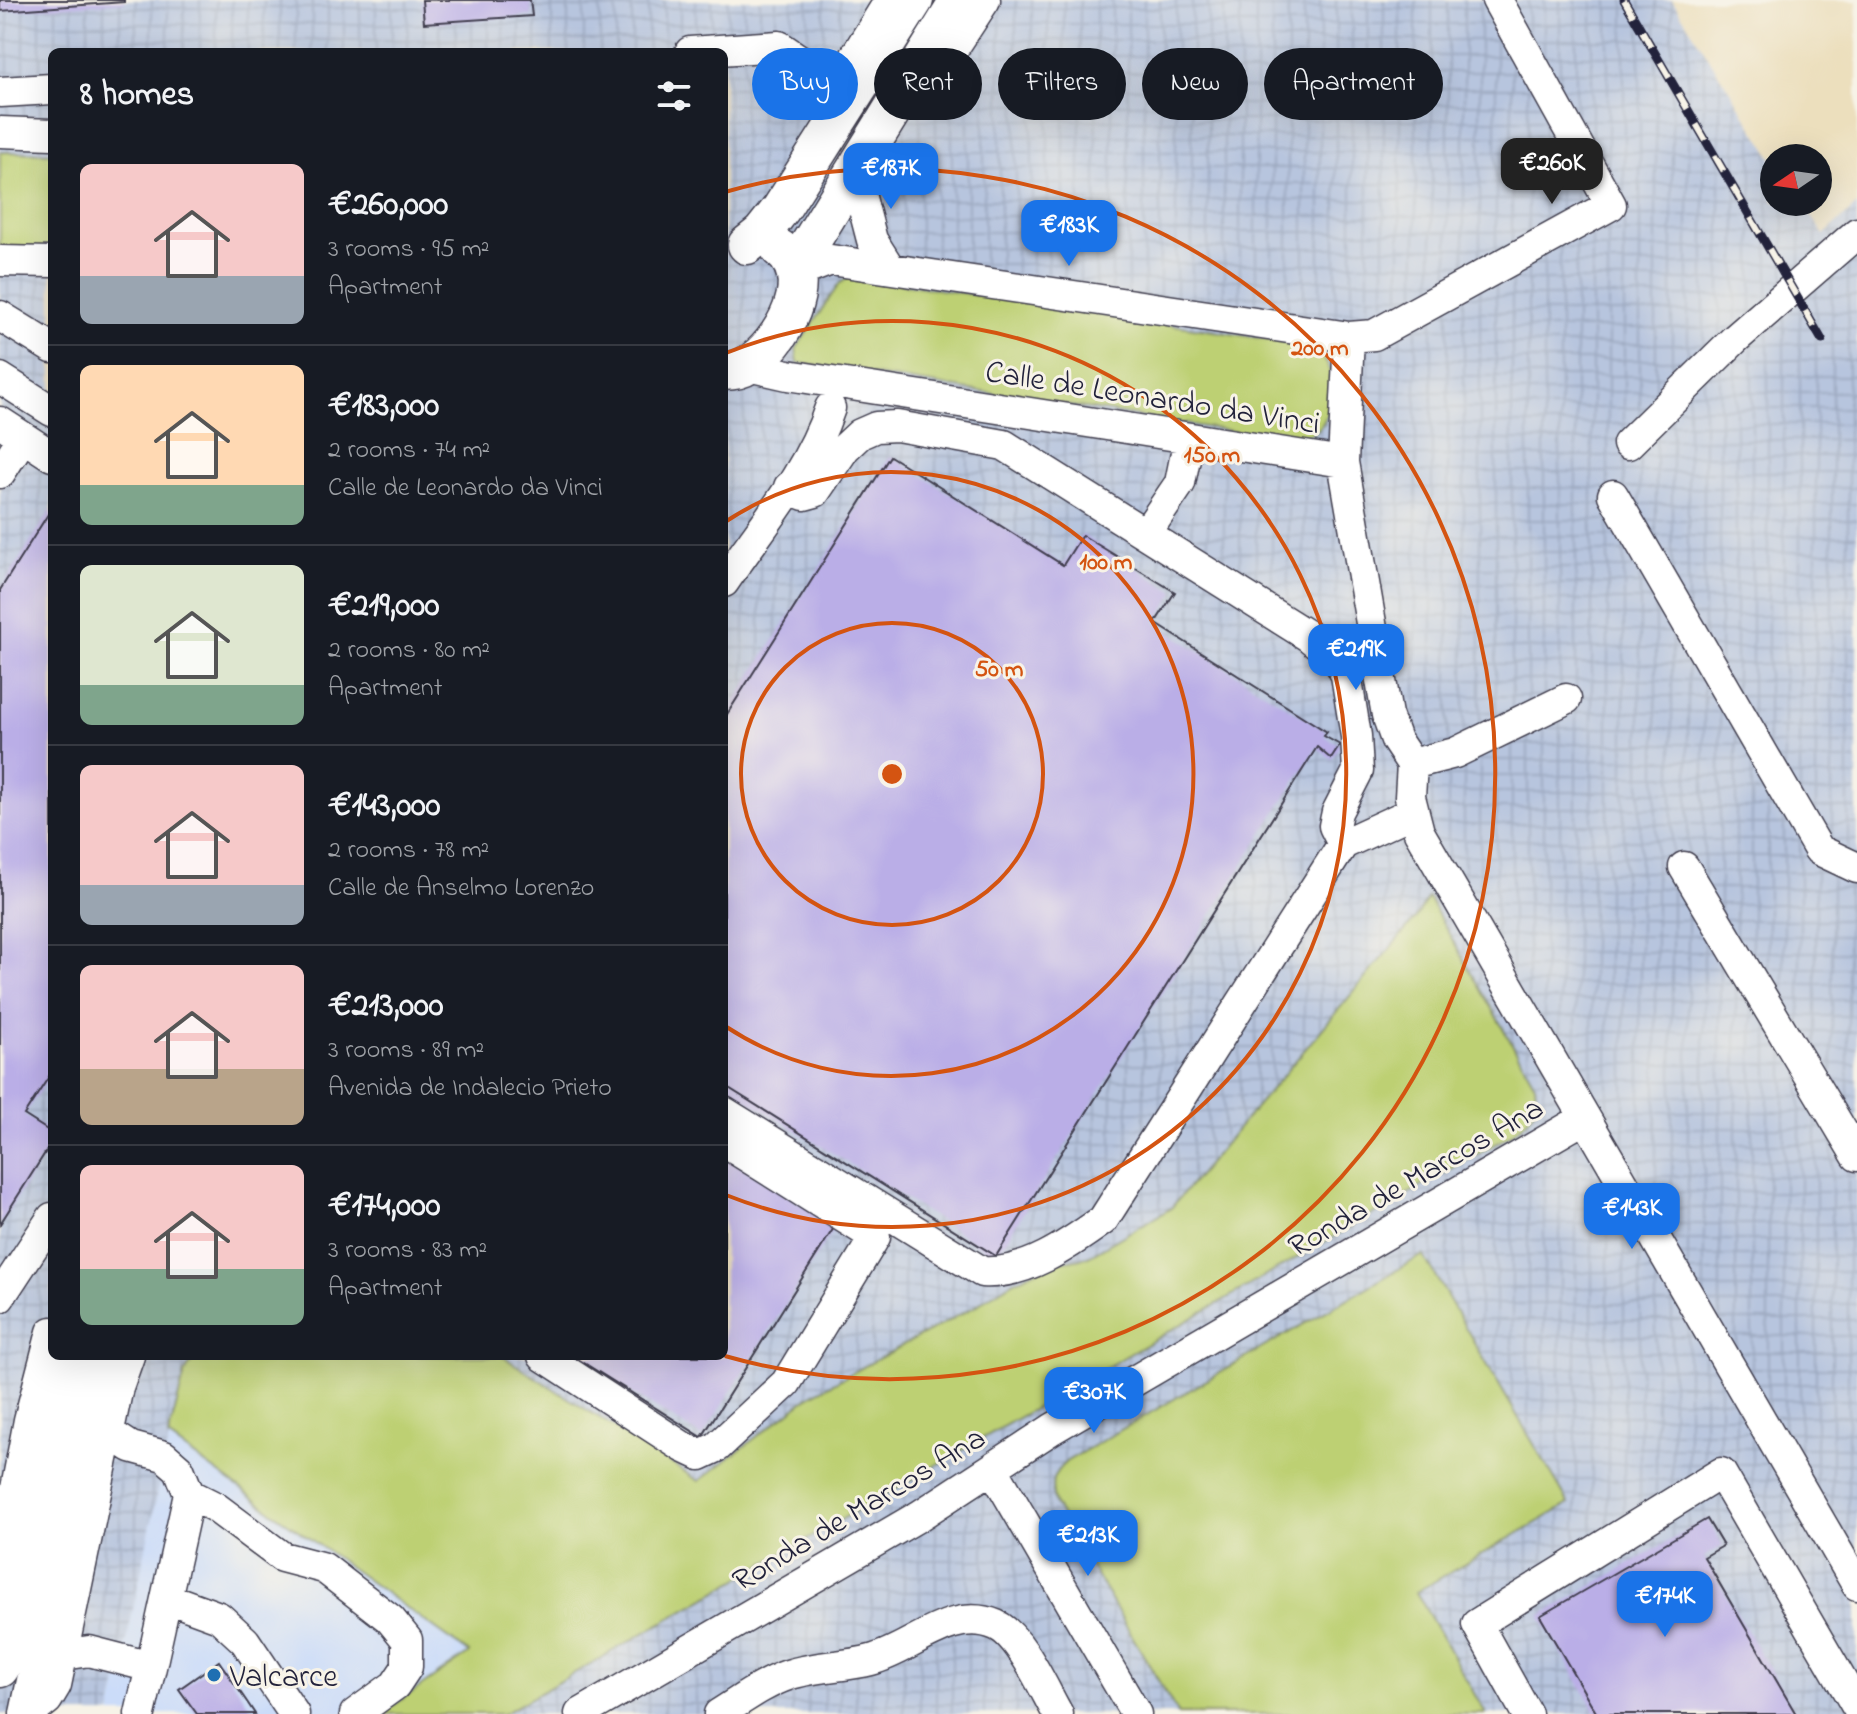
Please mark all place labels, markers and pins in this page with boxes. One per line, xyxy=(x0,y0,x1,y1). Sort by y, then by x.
pin: €260K xyxy=(1496,138,1608,206)
pin: €187K xyxy=(835,143,947,211)
pin: €183K xyxy=(1013,200,1125,268)
pin: €219K xyxy=(1300,624,1412,692)
centre of rings xyxy=(878,760,906,788)
pin: €143K xyxy=(1576,1183,1688,1251)
pin: €307K xyxy=(1038,1367,1150,1435)
pin: €213K xyxy=(1032,1510,1144,1578)
pin: €174K xyxy=(1609,1571,1721,1639)
place label: Valcarce xyxy=(229,1655,338,1702)
marker: Valcarce xyxy=(205,1666,223,1684)

